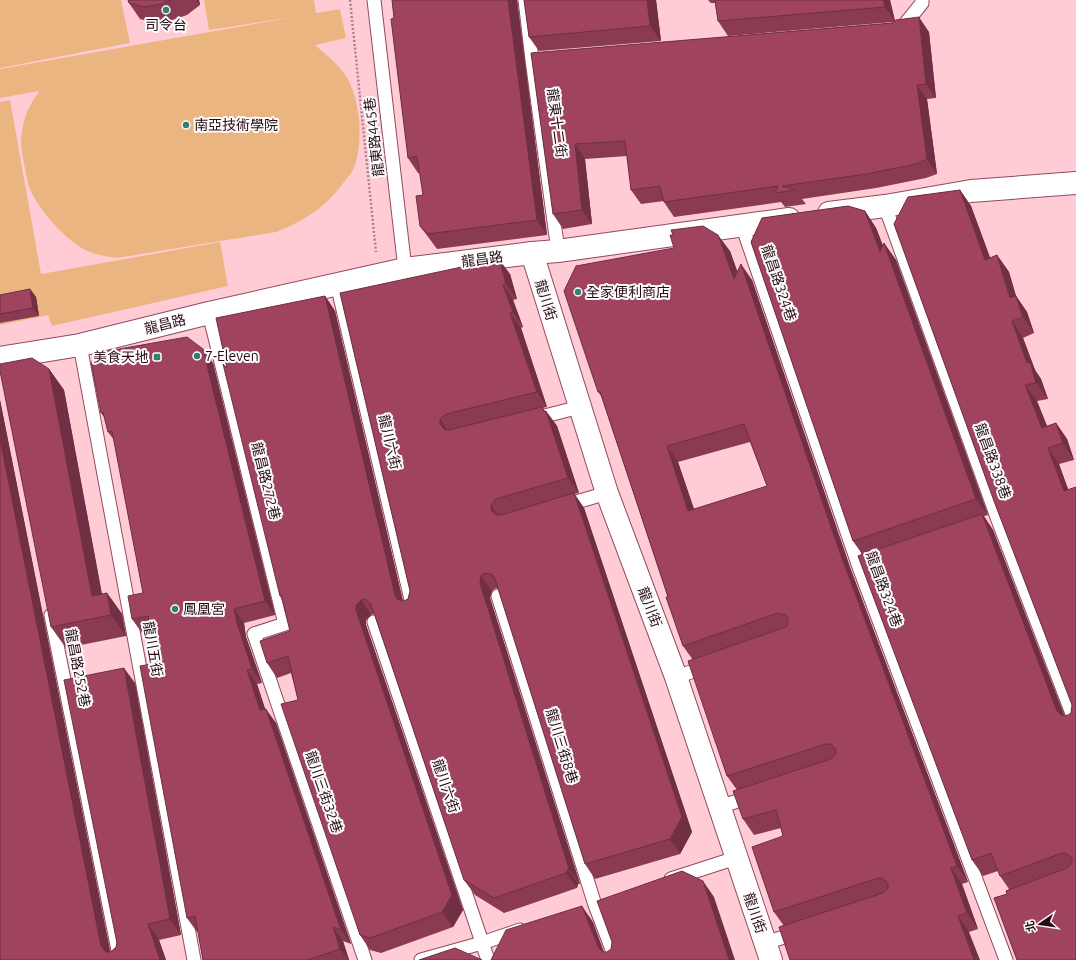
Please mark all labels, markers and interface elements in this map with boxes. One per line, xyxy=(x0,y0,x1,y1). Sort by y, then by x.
marker: 司令台 xyxy=(161,5,171,15)
place label: 司令台 xyxy=(145,17,187,33)
street label: 龍東十二街 xyxy=(544,87,570,159)
street label: 龍東路445巷 xyxy=(361,96,387,178)
place label: 南亞技術學院 xyxy=(194,117,278,133)
marker: 南亞技術學院 xyxy=(181,120,191,130)
street label: 龍昌路324巷 xyxy=(758,243,800,323)
street label: 龍昌路 xyxy=(460,248,504,270)
street label: 龍川街 xyxy=(532,278,560,322)
place label: 全家便利商店 xyxy=(586,284,670,300)
marker: 全家便利商店 xyxy=(573,287,583,297)
street label: 龍昌路 xyxy=(143,311,187,337)
place label: 7-Eleven xyxy=(205,348,259,364)
place label: 美食天地 xyxy=(93,349,149,365)
marker: 7-Eleven xyxy=(192,351,202,361)
marker: 美食天地 xyxy=(152,352,162,362)
street label: 龍川六街 xyxy=(376,413,404,471)
street label: 龍昌路338巷 xyxy=(972,421,1014,501)
street label: 龍昌路272巷 xyxy=(249,440,283,522)
street label: 龍昌路324巷 xyxy=(863,549,905,629)
street label: 龍川街 xyxy=(635,585,665,629)
place label: 鳳凰宮 xyxy=(183,601,225,617)
marker: 鳳凰宮 xyxy=(170,604,180,614)
street label: 龍川五街 xyxy=(140,620,166,678)
street label: 龍昌路252巷 xyxy=(63,627,93,709)
street label: 龍川三街8巷 xyxy=(543,706,581,786)
street label: 龍川三街32巷 xyxy=(302,749,346,835)
street label: 龍川六街 xyxy=(429,757,463,815)
street label: 龍川街 xyxy=(741,891,769,935)
north arrow xyxy=(1020,904,1060,944)
text: 北 xyxy=(1023,920,1037,933)

